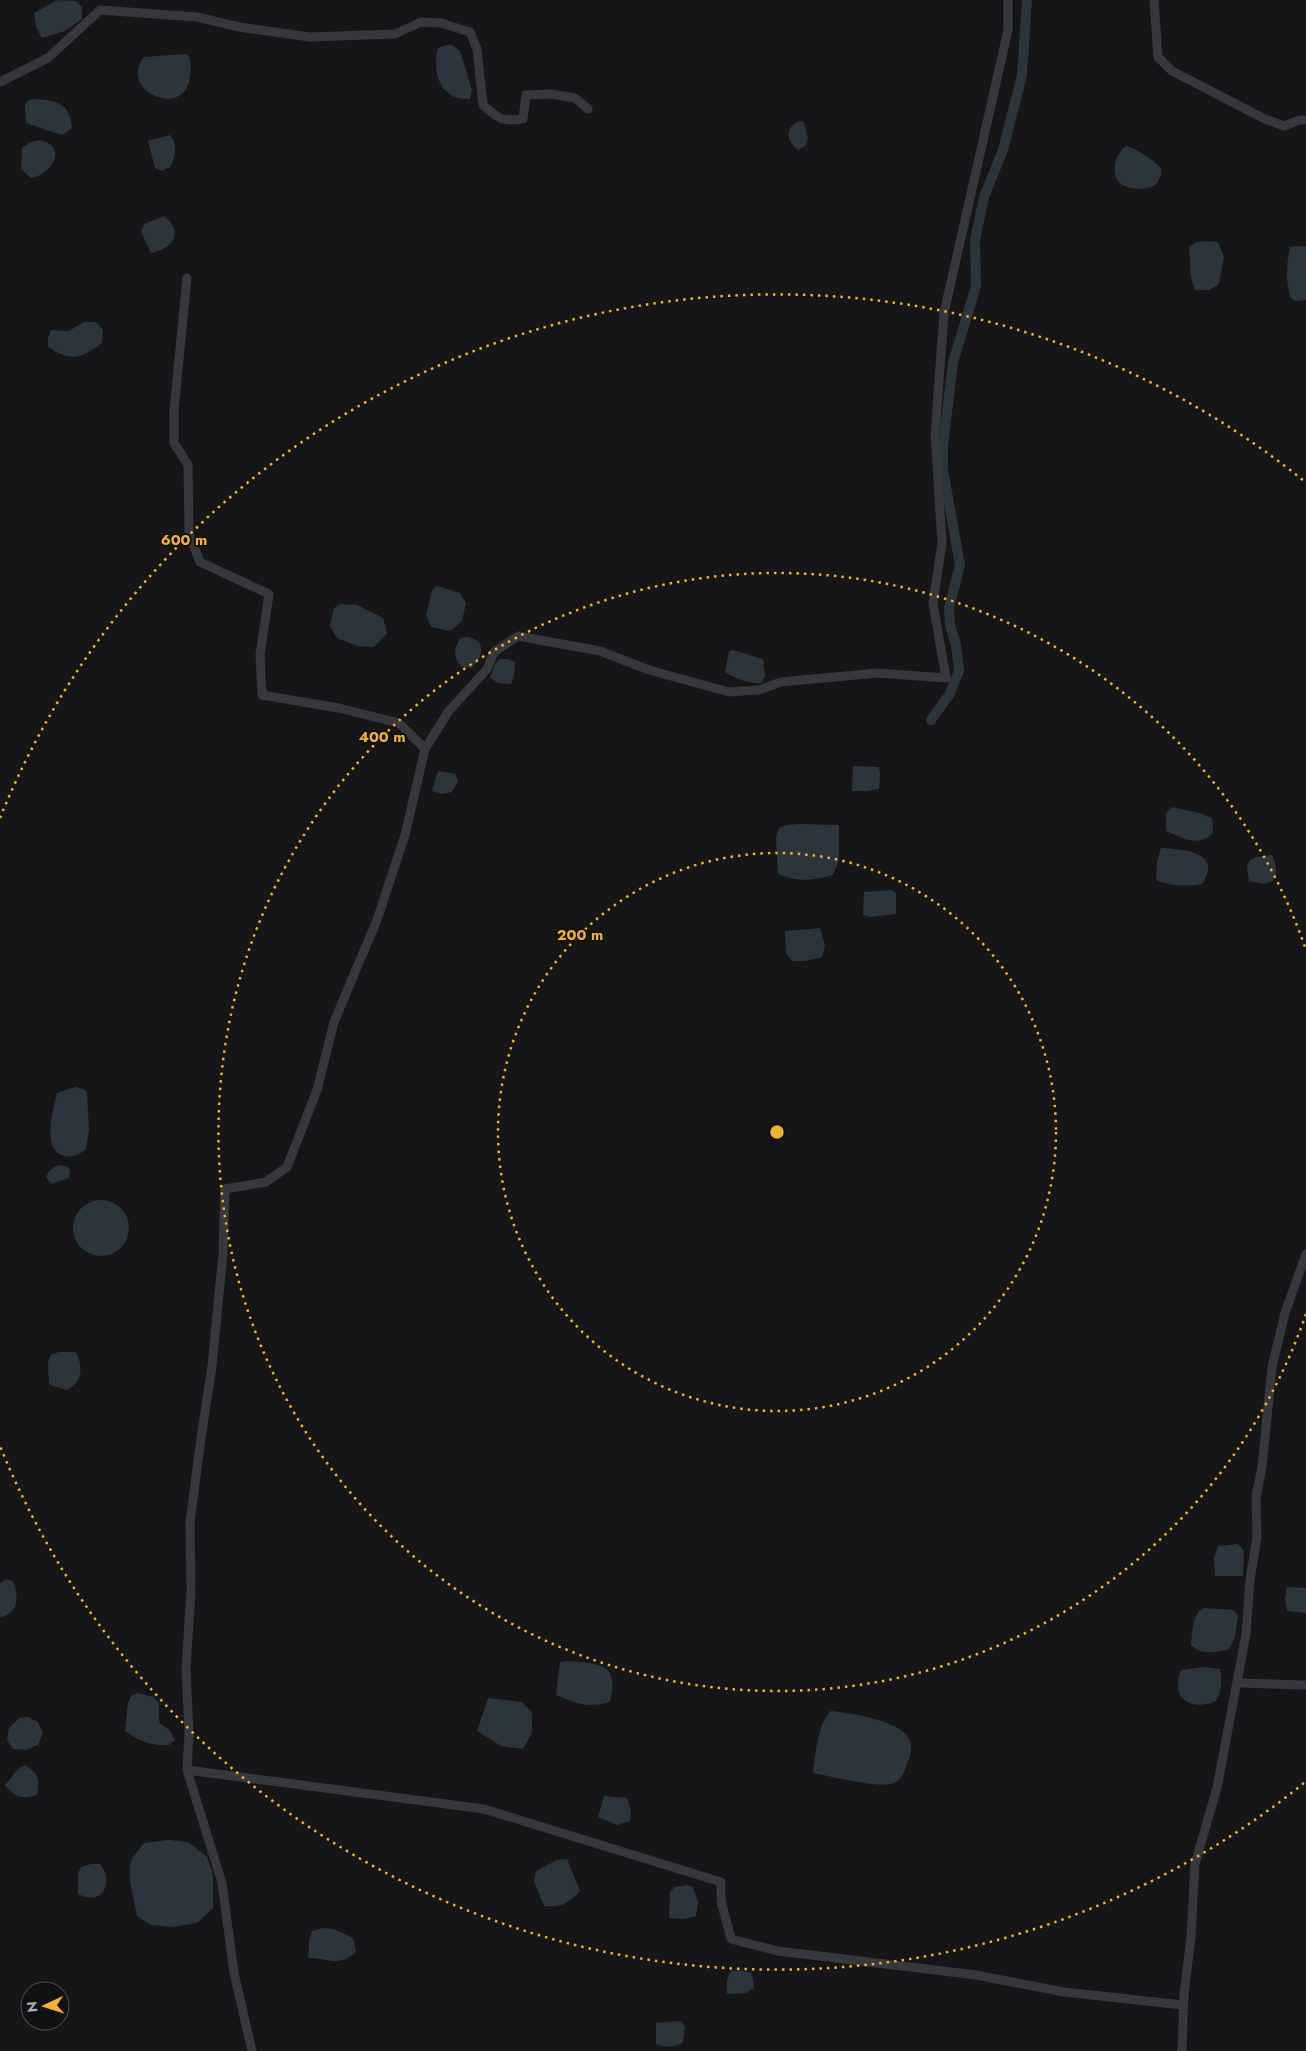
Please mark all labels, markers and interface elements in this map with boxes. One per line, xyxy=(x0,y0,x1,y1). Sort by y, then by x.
text: 600 m xyxy=(161,529,207,551)
text: 400 m xyxy=(358,726,406,748)
text: 200 m xyxy=(557,924,603,946)
centre of rings xyxy=(768,1123,786,1141)
north arrow xyxy=(20,1981,70,2031)
text: N xyxy=(22,2001,42,2013)

